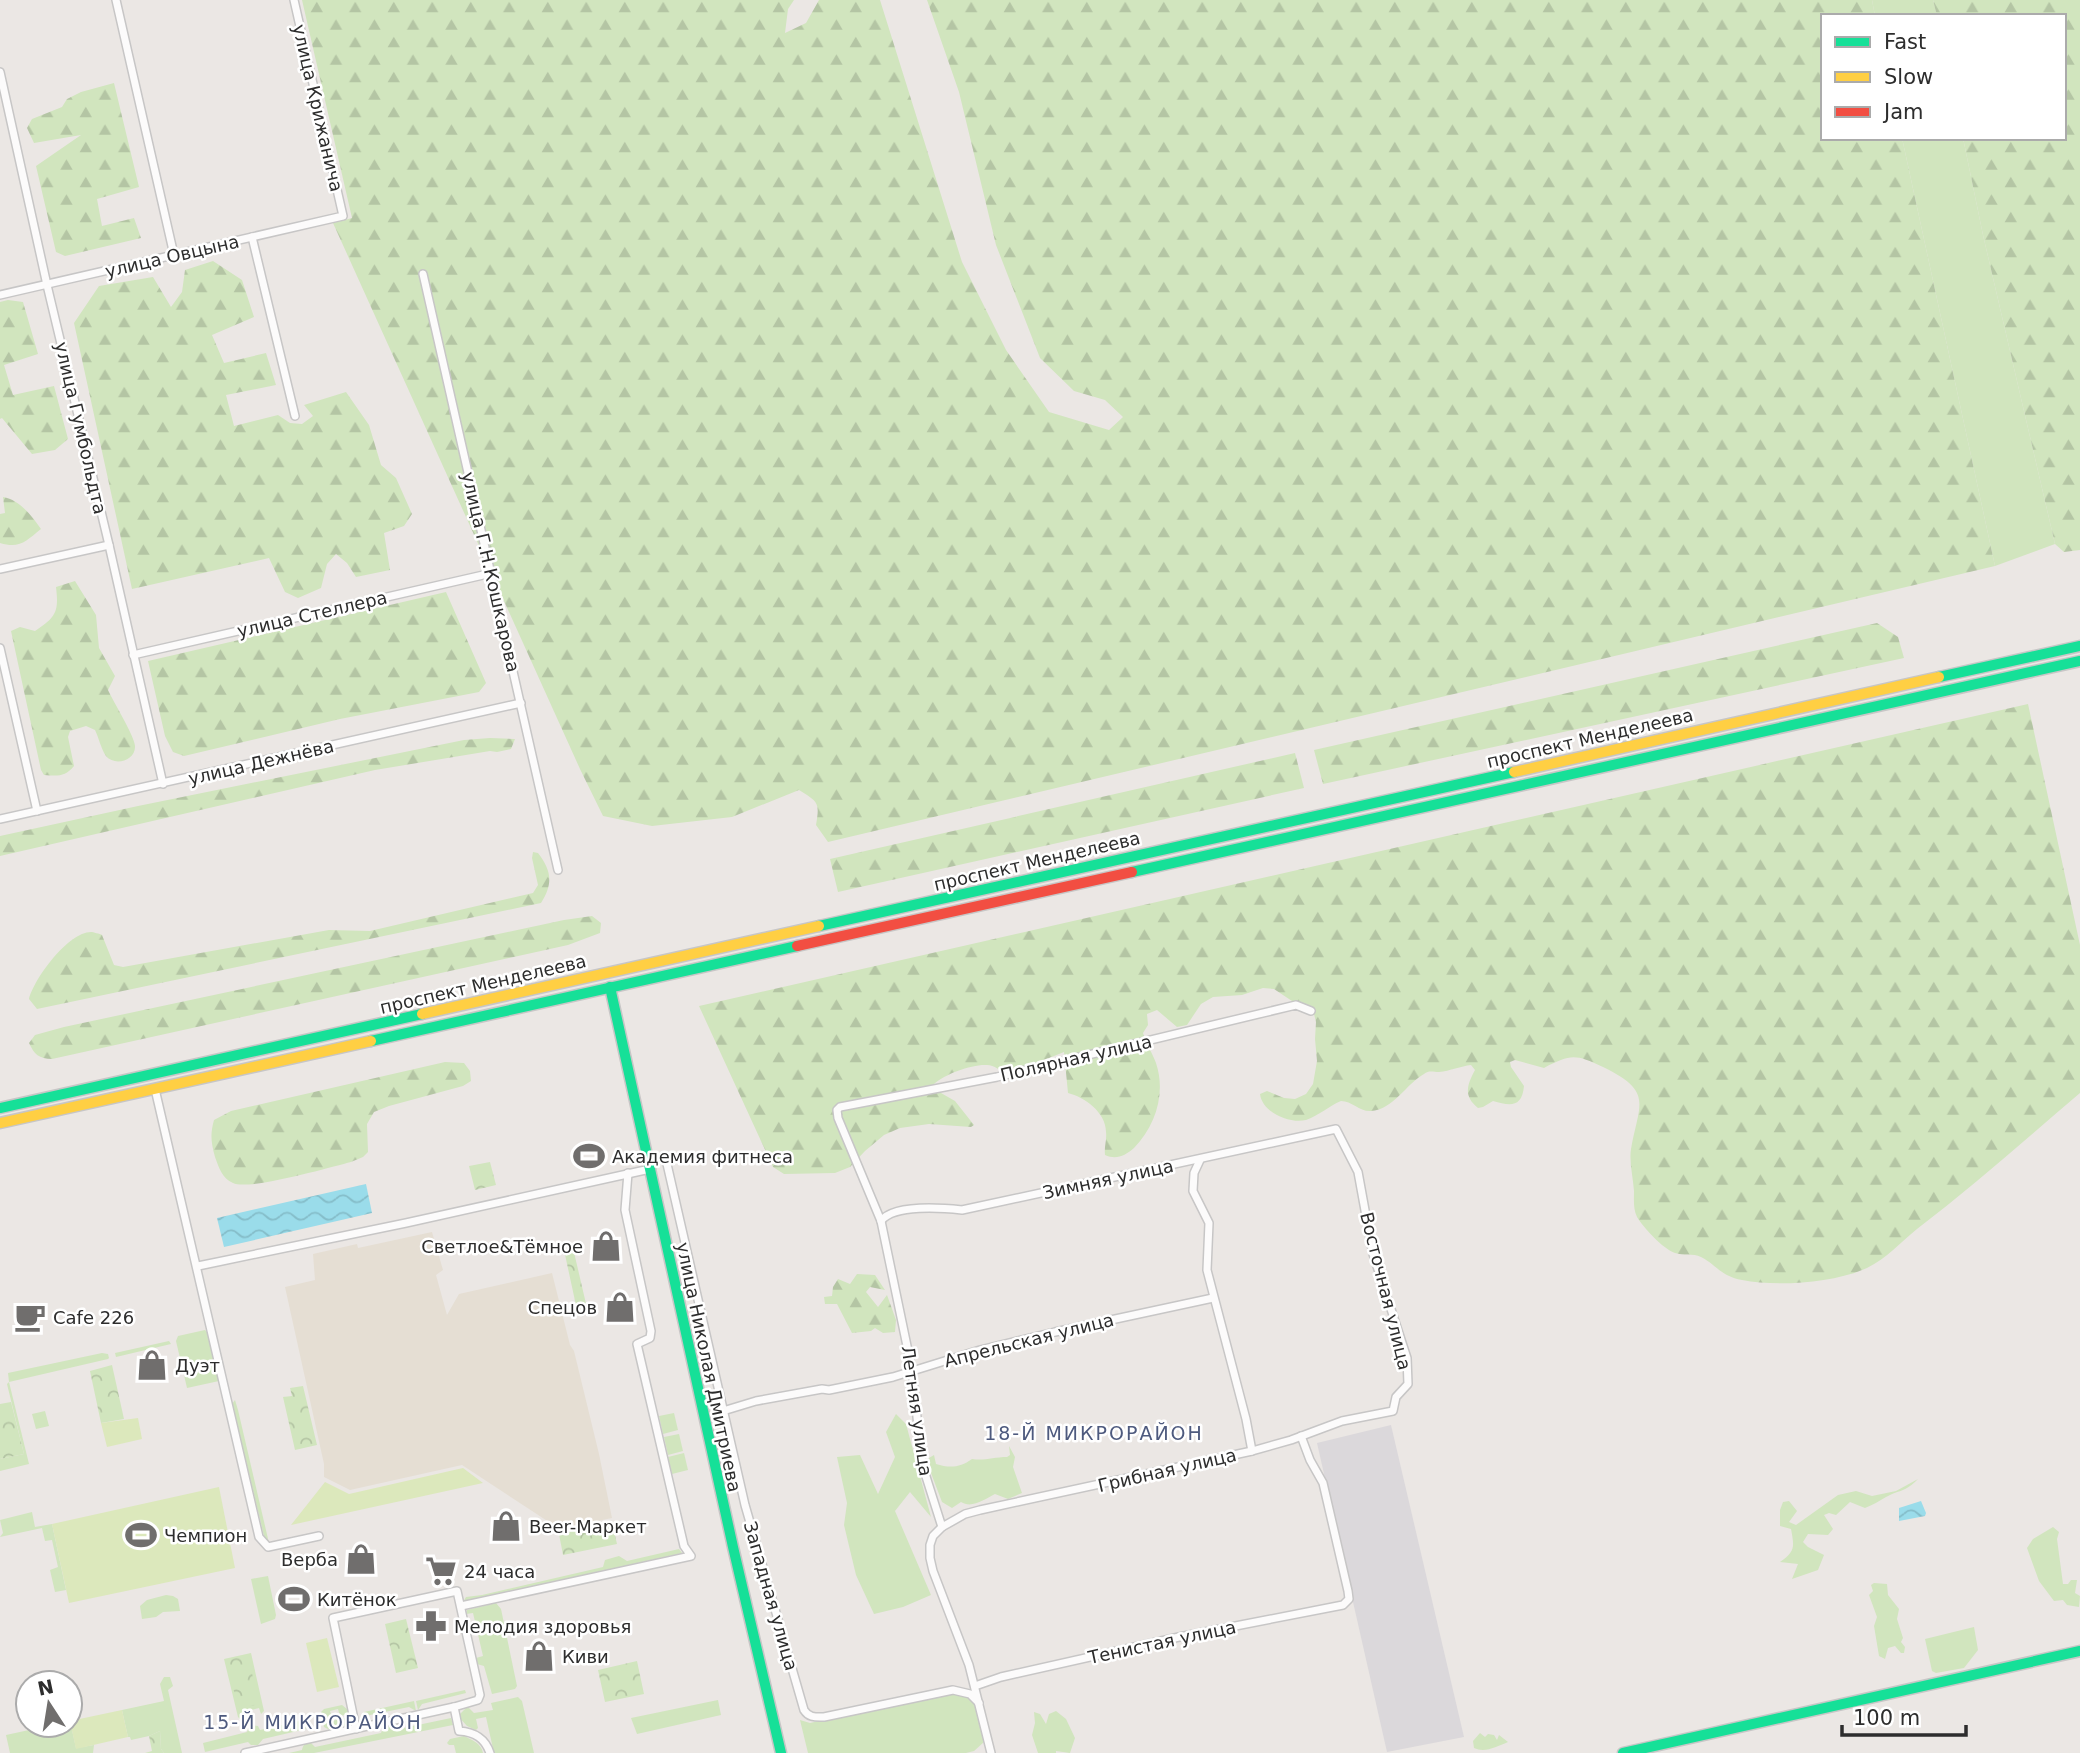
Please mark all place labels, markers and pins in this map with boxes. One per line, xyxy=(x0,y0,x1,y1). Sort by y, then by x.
sports icon: Академия фитнеса xyxy=(572,1139,606,1173)
place label: Академия фитнеса xyxy=(612,1146,793,1167)
shop icon: Светлое&Тёмное xyxy=(589,1229,623,1263)
place label: Светлое&Тёмное xyxy=(421,1236,583,1257)
shop icon: Спецов xyxy=(603,1290,637,1324)
place label: Спецов xyxy=(528,1297,597,1318)
cafe icon: Cafe 226 xyxy=(13,1300,47,1334)
place label: Cafe 226 xyxy=(53,1307,134,1328)
shop icon: Дуэт xyxy=(135,1348,169,1382)
place label: Дуэт xyxy=(175,1355,220,1376)
shop icon: Beer-Маркет xyxy=(489,1509,523,1543)
place label: Beer-Маркет xyxy=(529,1516,647,1537)
sports icon: Чемпион xyxy=(124,1518,158,1552)
place label: Чемпион xyxy=(164,1525,247,1546)
shop icon: Верба xyxy=(344,1542,378,1576)
place label: Верба xyxy=(281,1549,338,1570)
supermarket icon: 24 часа xyxy=(424,1554,458,1588)
place label: 24 часа xyxy=(464,1561,535,1582)
sports icon: Китёнок xyxy=(277,1582,311,1616)
place label: Китёнок xyxy=(317,1589,397,1610)
pharmacy icon: Мелодия здоровья xyxy=(414,1609,448,1643)
place label: Мелодия здоровья xyxy=(454,1616,631,1637)
shop icon: Киви xyxy=(522,1639,556,1673)
place label: Киви xyxy=(562,1646,609,1667)

